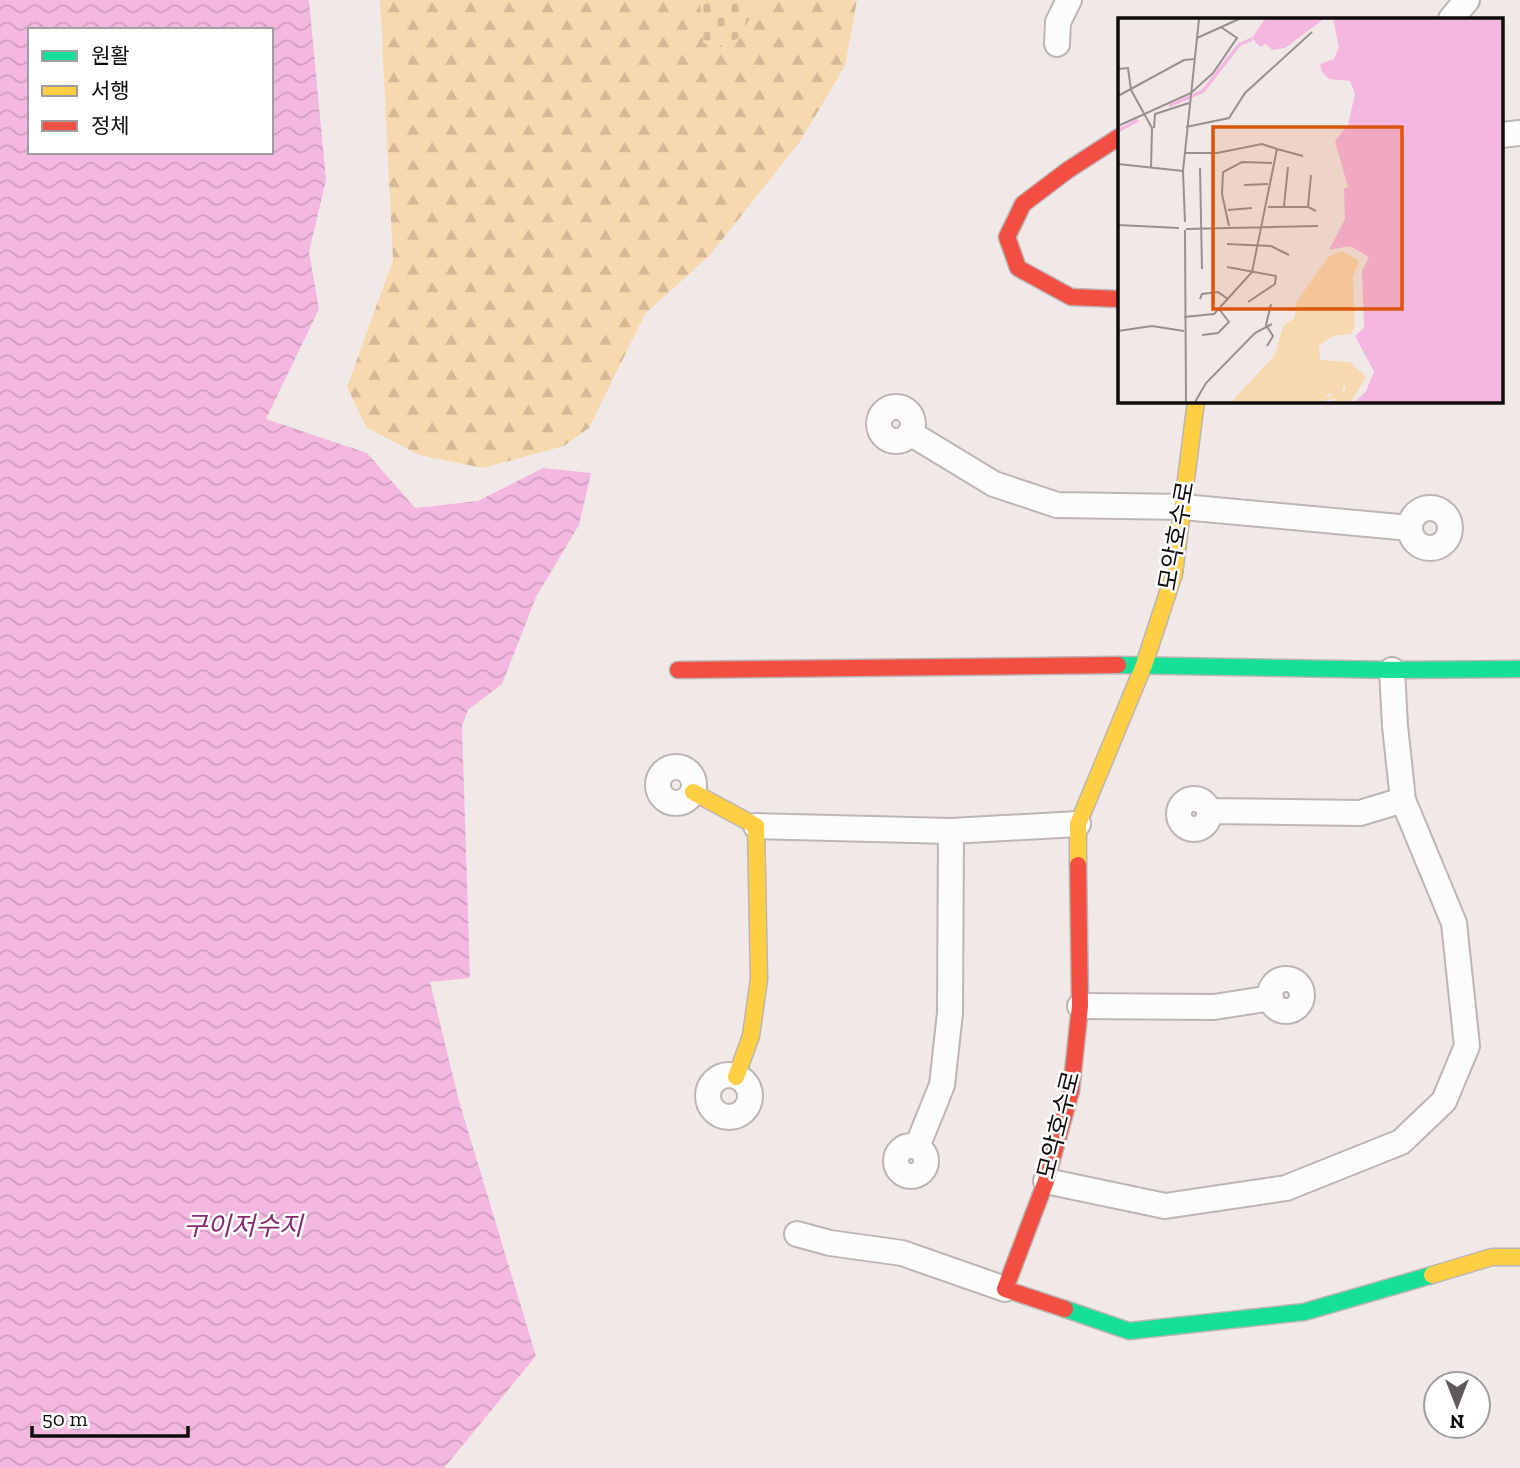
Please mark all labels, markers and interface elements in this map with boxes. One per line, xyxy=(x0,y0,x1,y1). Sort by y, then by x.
inset map xyxy=(1118,18,1502,402)
legend xyxy=(28,28,273,154)
text: 원활 xyxy=(91,43,130,68)
text: 서행 xyxy=(91,78,130,103)
text: 정체 xyxy=(91,113,130,138)
street label: 모악호수로 xyxy=(1152,479,1200,593)
street label: 모악호수로 xyxy=(1031,1068,1085,1182)
water label: 구이저수지 xyxy=(183,1210,305,1242)
north arrow xyxy=(1422,1370,1492,1440)
scale bar xyxy=(32,1394,187,1438)
text: 50 m xyxy=(42,1406,88,1431)
text: N xyxy=(1450,1410,1464,1433)

